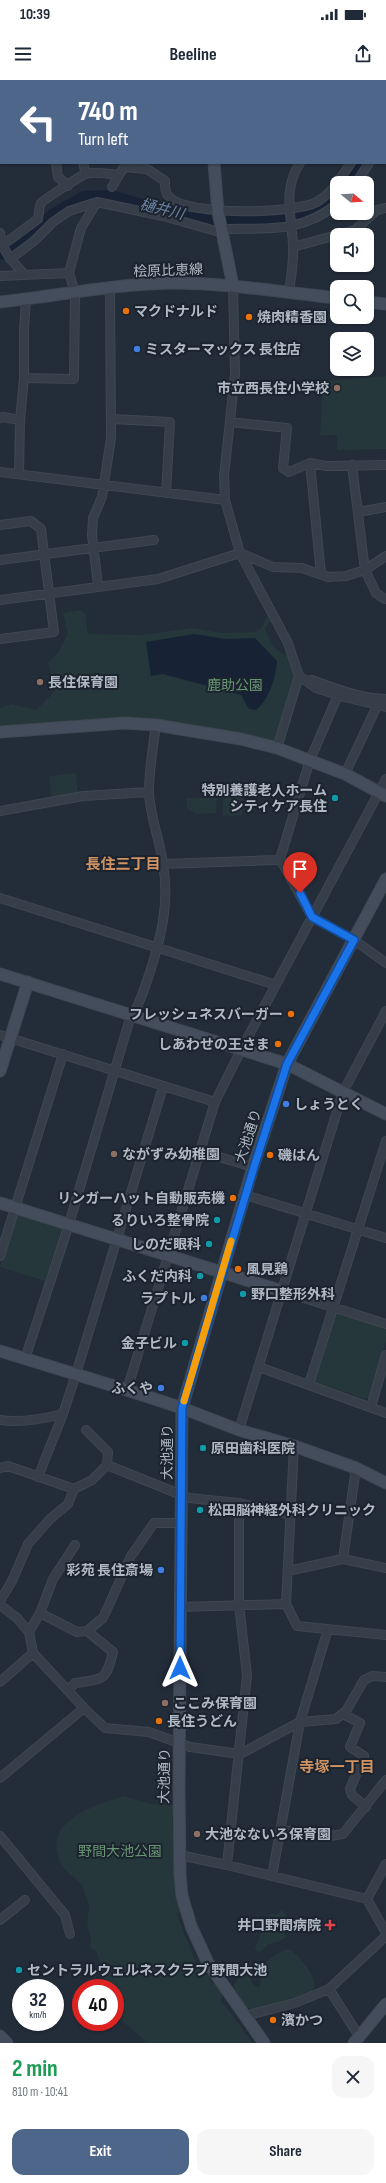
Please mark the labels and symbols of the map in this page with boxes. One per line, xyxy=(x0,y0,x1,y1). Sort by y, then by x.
north arrow xyxy=(330,176,374,220)
water label: 樋井川 xyxy=(138,195,188,225)
street label: 桧原比恵線 xyxy=(133,261,203,280)
place label: マクドナルド xyxy=(134,303,218,320)
marker: マクドナルド xyxy=(121,306,131,316)
place label: 焼肉精香園 xyxy=(257,309,327,326)
marker: 焼肉精香園 xyxy=(244,312,254,322)
place label: ミスターマックス 長住店 xyxy=(145,341,301,358)
marker: ミスターマックス 長住店 xyxy=(132,344,142,354)
place label: 市立西長住小学校 xyxy=(217,380,329,397)
marker: 市立西長住小学校 xyxy=(332,383,342,393)
place label: 長住保育園 xyxy=(48,674,118,691)
marker: 長住保育園 xyxy=(35,677,45,687)
park label: 鹿助公園 xyxy=(207,677,263,694)
place label: 特別養護老人ホーム シティケア長住 xyxy=(201,782,327,815)
marker: 特別養護老人ホーム シティケア長住 xyxy=(330,793,340,803)
pin xyxy=(283,852,317,893)
district label: 長住三丁目 xyxy=(85,855,161,874)
place label: フレッシュネスバーガー xyxy=(129,1006,283,1023)
marker: フレッシュネスバーガー xyxy=(286,1009,296,1019)
place label: しあわせの王さま xyxy=(158,1036,270,1053)
marker: しあわせの王さま xyxy=(273,1039,283,1049)
place label: しょうとく xyxy=(294,1096,364,1113)
marker: しょうとく xyxy=(281,1099,291,1109)
street label: 大池通り xyxy=(232,1107,265,1165)
place label: ながずみ幼稚園 xyxy=(122,1146,220,1163)
place label: 磯はん xyxy=(277,1147,320,1164)
marker: ながずみ幼稚園 xyxy=(109,1149,119,1159)
marker: 磯はん xyxy=(265,1150,275,1160)
place label: リンガーハット自動販売機 xyxy=(57,1190,225,1207)
marker: リンガーハット自動販売機 xyxy=(228,1193,238,1203)
place label: るりいろ整骨院 xyxy=(111,1212,209,1229)
marker: るりいろ整骨院 xyxy=(212,1215,222,1225)
place label: しのだ眼科 xyxy=(131,1236,201,1253)
marker: しのだ眼科 xyxy=(204,1239,214,1249)
place label: 風見鶏 xyxy=(246,1261,288,1278)
marker: 風見鶏 xyxy=(233,1264,243,1274)
place label: ふくだ内科 xyxy=(122,1268,192,1285)
marker: ふくだ内科 xyxy=(195,1271,205,1281)
place label: 野口整形外科 xyxy=(251,1286,335,1303)
marker: 野口整形外科 xyxy=(238,1289,248,1299)
place label: ラプトル xyxy=(140,1290,196,1307)
marker: ラプトル xyxy=(199,1293,209,1303)
place label: 金子ビル xyxy=(121,1335,177,1352)
marker: 金子ビル xyxy=(180,1338,190,1348)
place label: ふくや xyxy=(111,1380,153,1397)
marker: ふくや xyxy=(156,1383,166,1393)
street label: 大池通り xyxy=(159,1424,176,1480)
place label: 原田歯科医院 xyxy=(211,1440,295,1457)
marker: 原田歯科医院 xyxy=(198,1443,208,1453)
place label: 松田脳神経外科クリニック xyxy=(208,1502,376,1519)
marker: 松田脳神経外科クリニック xyxy=(195,1505,205,1515)
place label: 彩苑 長住斎場 xyxy=(67,1562,153,1579)
marker: 彩苑 長住斎場 xyxy=(156,1565,166,1575)
position arrow xyxy=(159,1647,201,1689)
place label: ここみ保育園 xyxy=(173,1695,257,1712)
marker: ここみ保育園 xyxy=(160,1698,170,1708)
place label: 長住うどん xyxy=(167,1713,237,1730)
marker: 長住うどん xyxy=(154,1716,164,1726)
street label: 大池通り xyxy=(156,1748,173,1804)
district label: 寺塚一丁目 xyxy=(299,1758,375,1777)
place label: 大池なないろ保育園 xyxy=(205,1826,331,1843)
marker: 大池なないろ保育園 xyxy=(192,1829,202,1839)
park label: 野間大池公園 xyxy=(78,1843,162,1860)
place label: 井口野間病院 xyxy=(237,1917,321,1934)
marker: 井口野間病院 xyxy=(324,1919,336,1931)
place label: セントラルウェルネスクラブ 野間大池 xyxy=(27,1962,267,1979)
marker: セントラルウェルネスクラブ 野間大池 xyxy=(14,1965,24,1975)
speed limit sign: 40 xyxy=(72,1979,124,2031)
place label: 濱かつ xyxy=(281,2012,323,2029)
marker: 濱かつ xyxy=(268,2015,278,2025)

